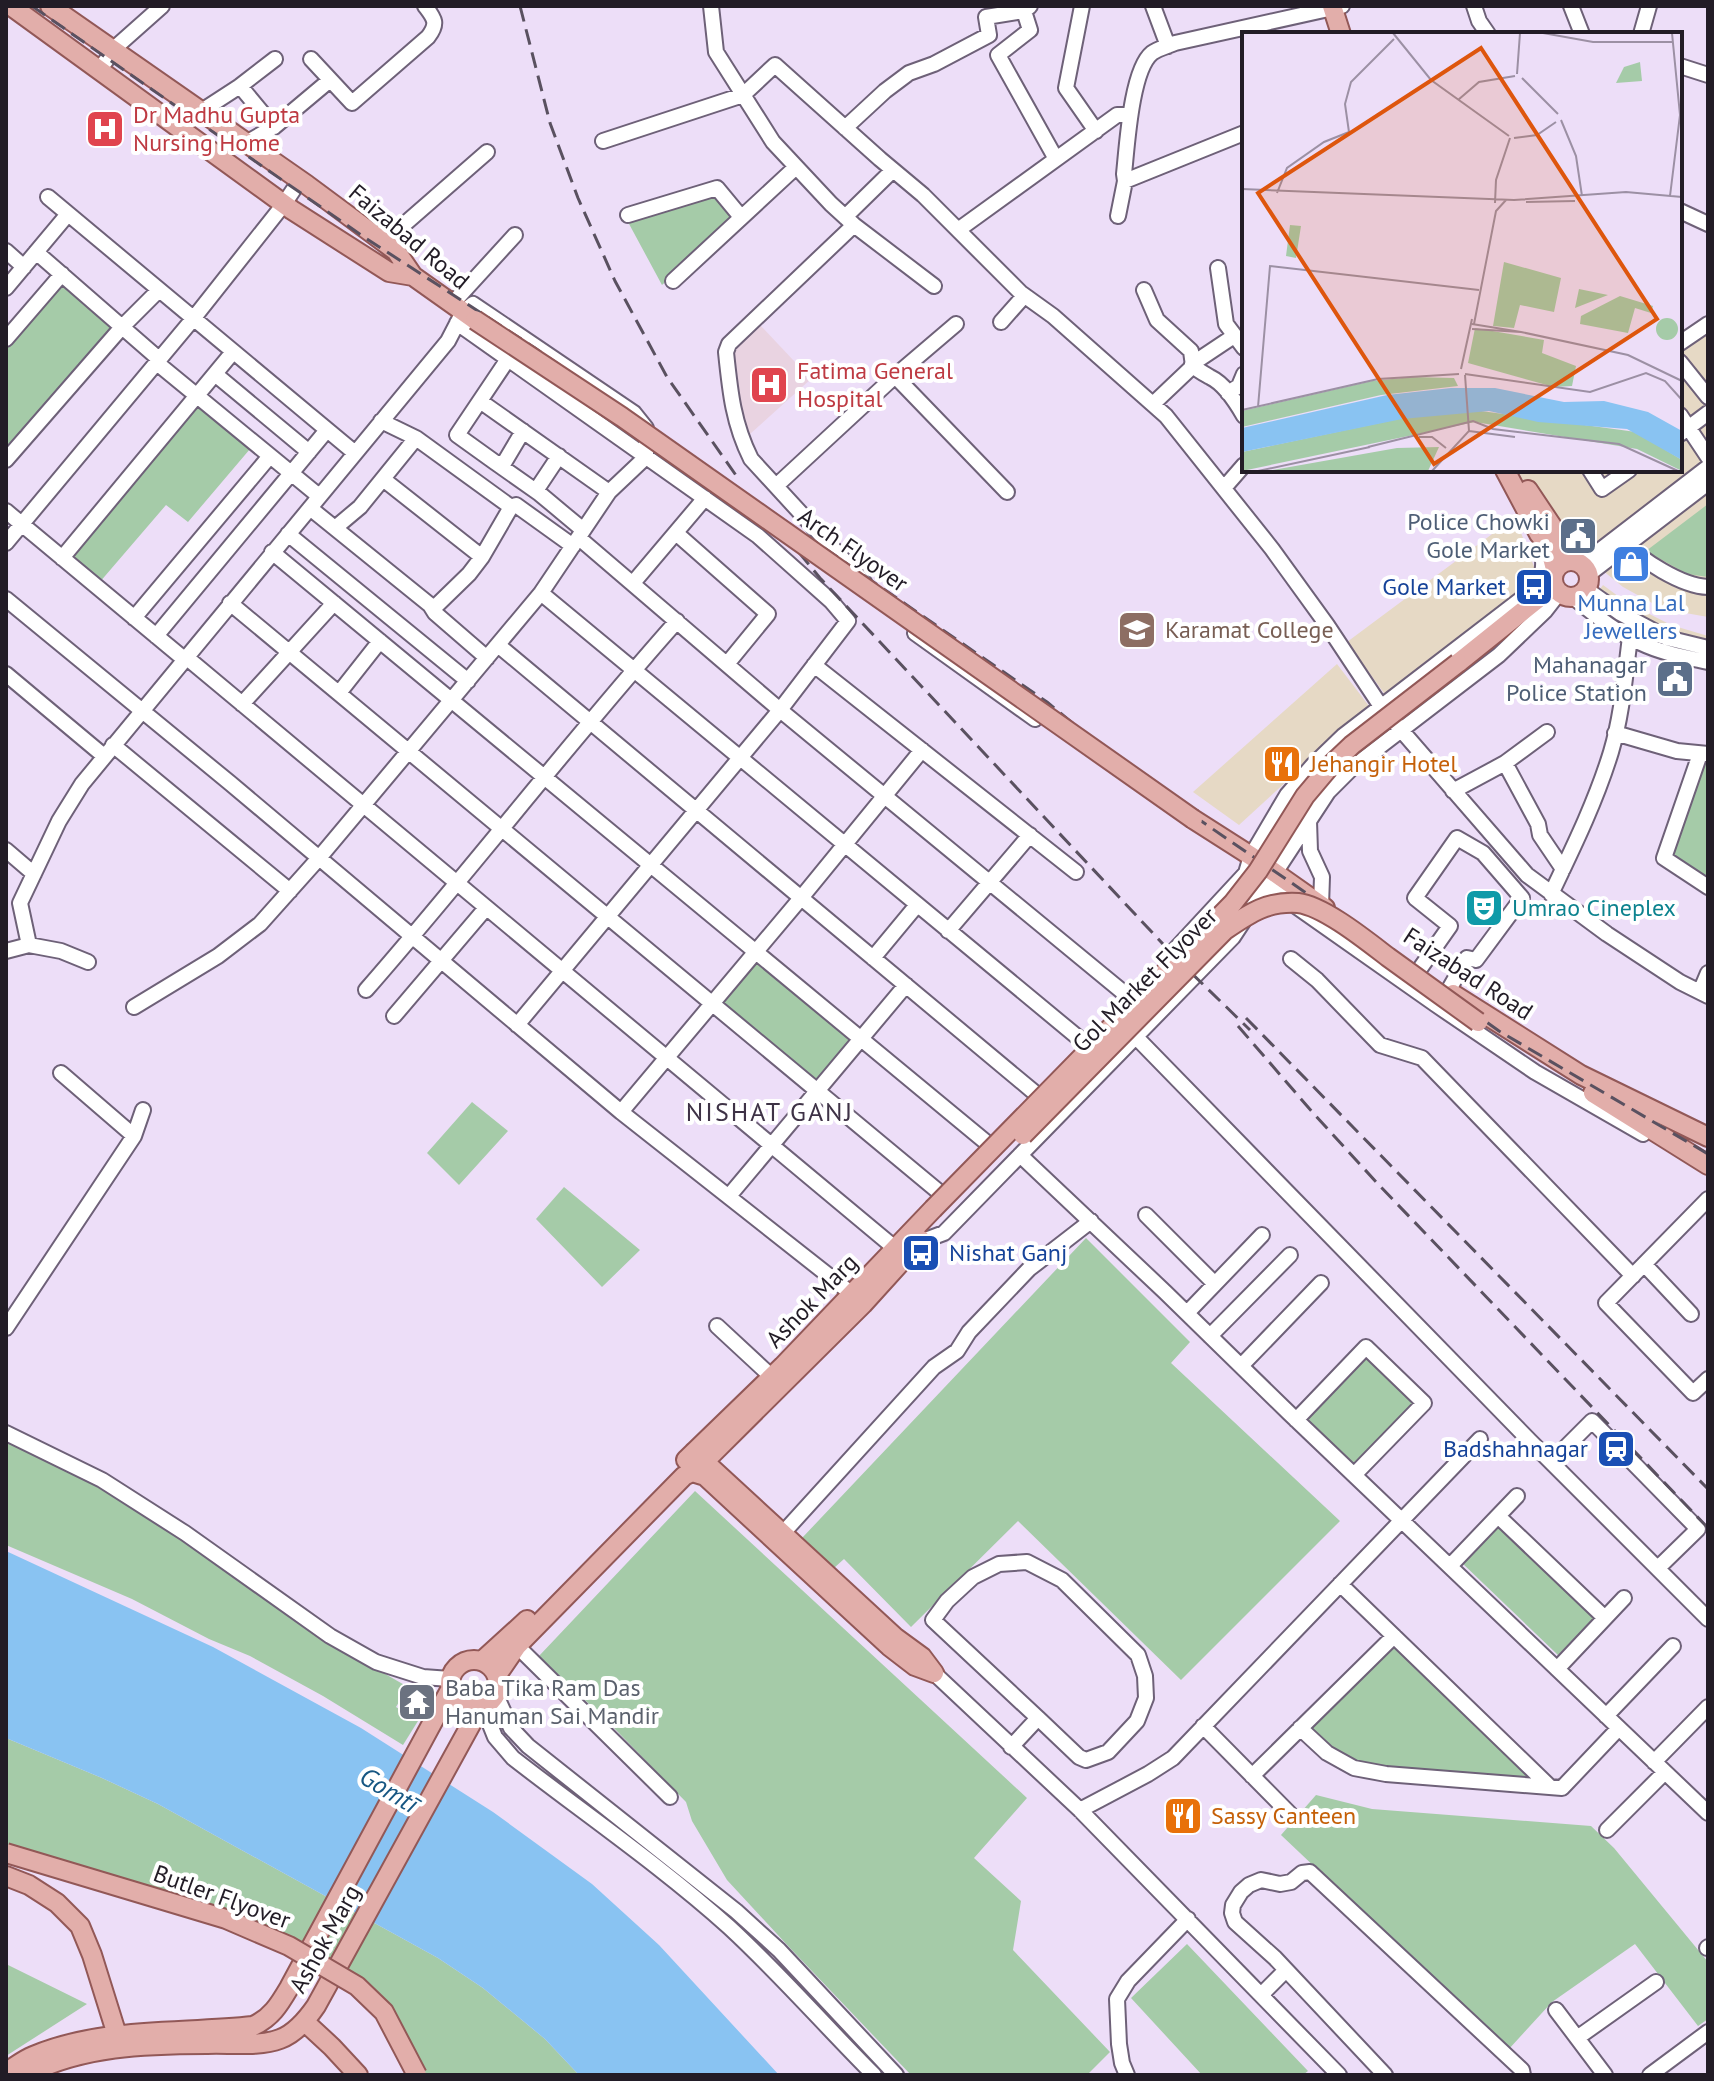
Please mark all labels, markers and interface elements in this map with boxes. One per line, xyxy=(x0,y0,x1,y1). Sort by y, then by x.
inset map xyxy=(1242,32,1682,472)
place label: Dr Madhu Gupta Nursing Home xyxy=(133,99,300,158)
hospital icon: Dr Madhu Gupta Nursing Home xyxy=(84,108,126,150)
street label: Faizabad Road xyxy=(343,177,476,296)
place label: Fatima General Hospital xyxy=(797,355,953,414)
hospital icon: Fatima General Hospital xyxy=(748,364,790,406)
street label: Arch Flyover xyxy=(792,500,914,599)
place label: Police Chowki Gole Market xyxy=(1407,506,1550,565)
public building icon: Police Chowki Gole Market xyxy=(1557,515,1599,557)
shop icon: Munna Lal Jewellers xyxy=(1610,543,1652,585)
bus stop icon: Gole Market xyxy=(1513,566,1555,608)
place label: Gole Market xyxy=(1382,571,1506,602)
place label: Munna Lal Jewellers xyxy=(1577,587,1685,646)
school or university icon: Karamat College xyxy=(1116,609,1158,651)
place label: Karamat College xyxy=(1165,614,1334,645)
place label: Mahanagar Police Station xyxy=(1506,649,1647,708)
public building icon: Mahanagar Police Station xyxy=(1654,658,1696,700)
restaurant icon: Jehangir Hotel xyxy=(1261,743,1303,785)
place label: Jehangir Hotel xyxy=(1309,748,1457,779)
theatre icon: Umrao Cineplex xyxy=(1463,887,1505,929)
place label: Umrao Cineplex xyxy=(1512,892,1676,923)
street label: Gol Market Flyover xyxy=(1066,901,1224,1059)
street label: Faizabad Road xyxy=(1398,920,1539,1027)
district label: NISHAT GANJ xyxy=(686,1095,854,1128)
bus stop icon: Nishat Ganj xyxy=(900,1232,942,1274)
place label: Nishat Ganj xyxy=(949,1237,1067,1268)
street label: Ashok Marg xyxy=(759,1247,864,1354)
station icon: Badshahnagar xyxy=(1595,1428,1637,1470)
place label: Badshahnagar xyxy=(1443,1433,1588,1464)
place label: Baba Tika Ram Das Hanuman Sai Mandir xyxy=(445,1672,659,1731)
temple icon: Baba Tika Ram Das Hanuman Sai Mandir xyxy=(396,1681,438,1723)
water label: Gomtī xyxy=(354,1759,427,1822)
restaurant icon: Sassy Canteen xyxy=(1162,1795,1204,1837)
place label: Sassy Canteen xyxy=(1211,1800,1356,1831)
street label: Butler Flyover xyxy=(149,1857,295,1936)
street label: Ashok Marg xyxy=(282,1879,367,1998)

